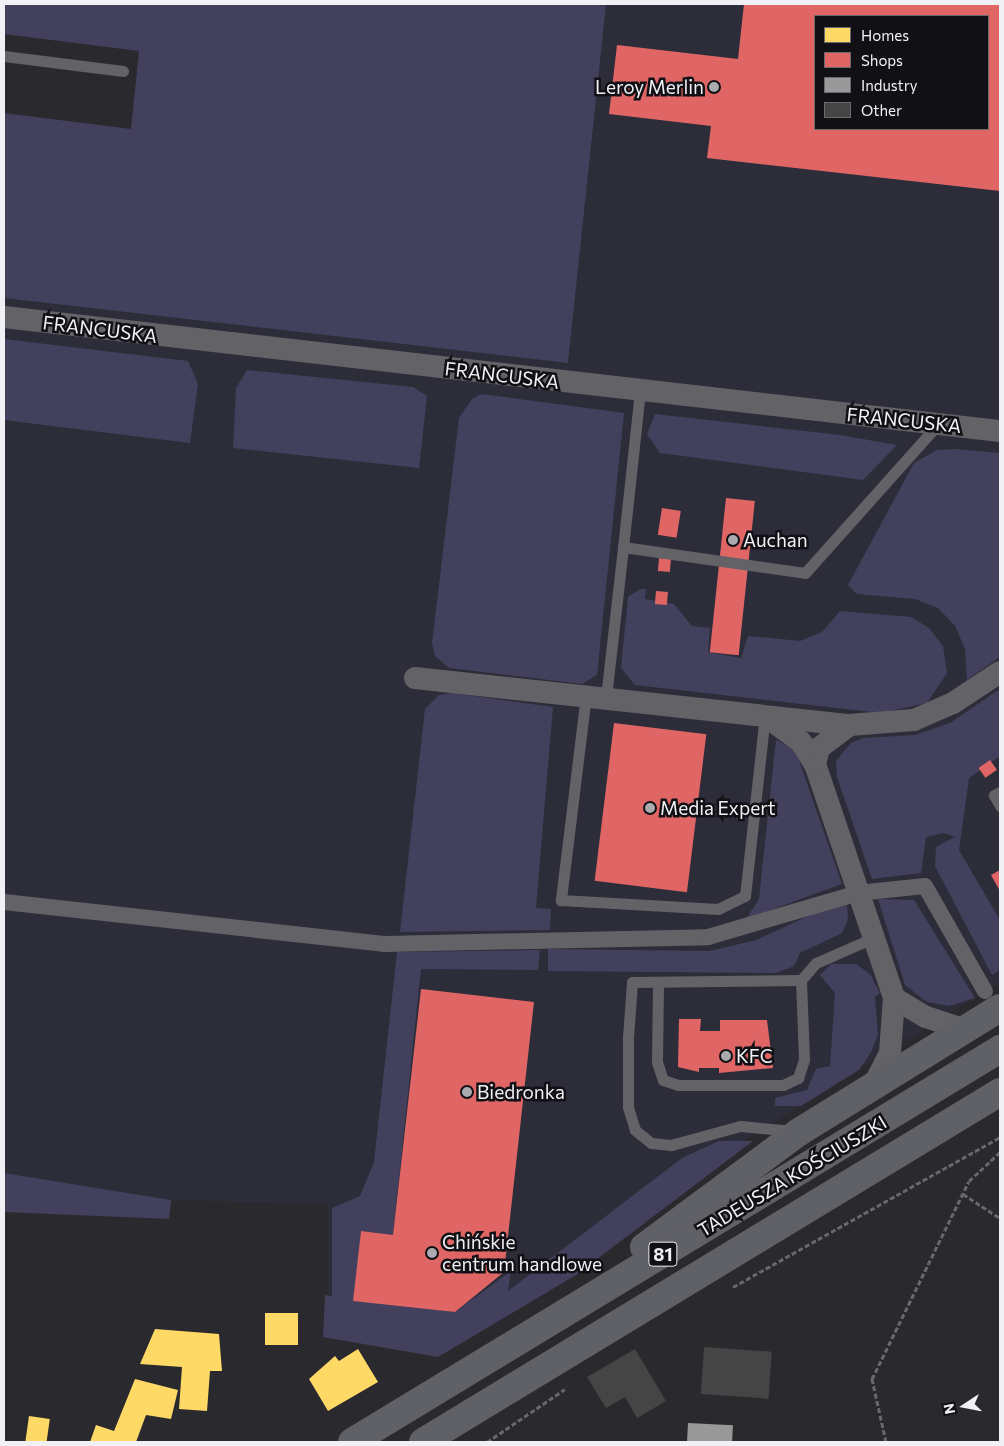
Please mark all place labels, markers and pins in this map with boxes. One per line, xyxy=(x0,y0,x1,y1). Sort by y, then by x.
place label: Leroy Merlin xyxy=(595,76,704,98)
marker: Leroy Merlin xyxy=(708,81,720,93)
place label: Auchan xyxy=(743,529,808,551)
marker: Auchan xyxy=(727,534,739,546)
place label: Media Expert xyxy=(660,797,776,819)
marker: Media Expert xyxy=(644,802,656,814)
place label: KFC xyxy=(736,1045,773,1067)
marker: KFC xyxy=(720,1050,732,1062)
place label: Biedronka xyxy=(477,1081,565,1103)
marker: Biedronka xyxy=(461,1086,473,1098)
place label: Chińskie centrum handlowe xyxy=(442,1231,602,1275)
marker: Chińskie centrum handlowe xyxy=(426,1247,438,1259)

